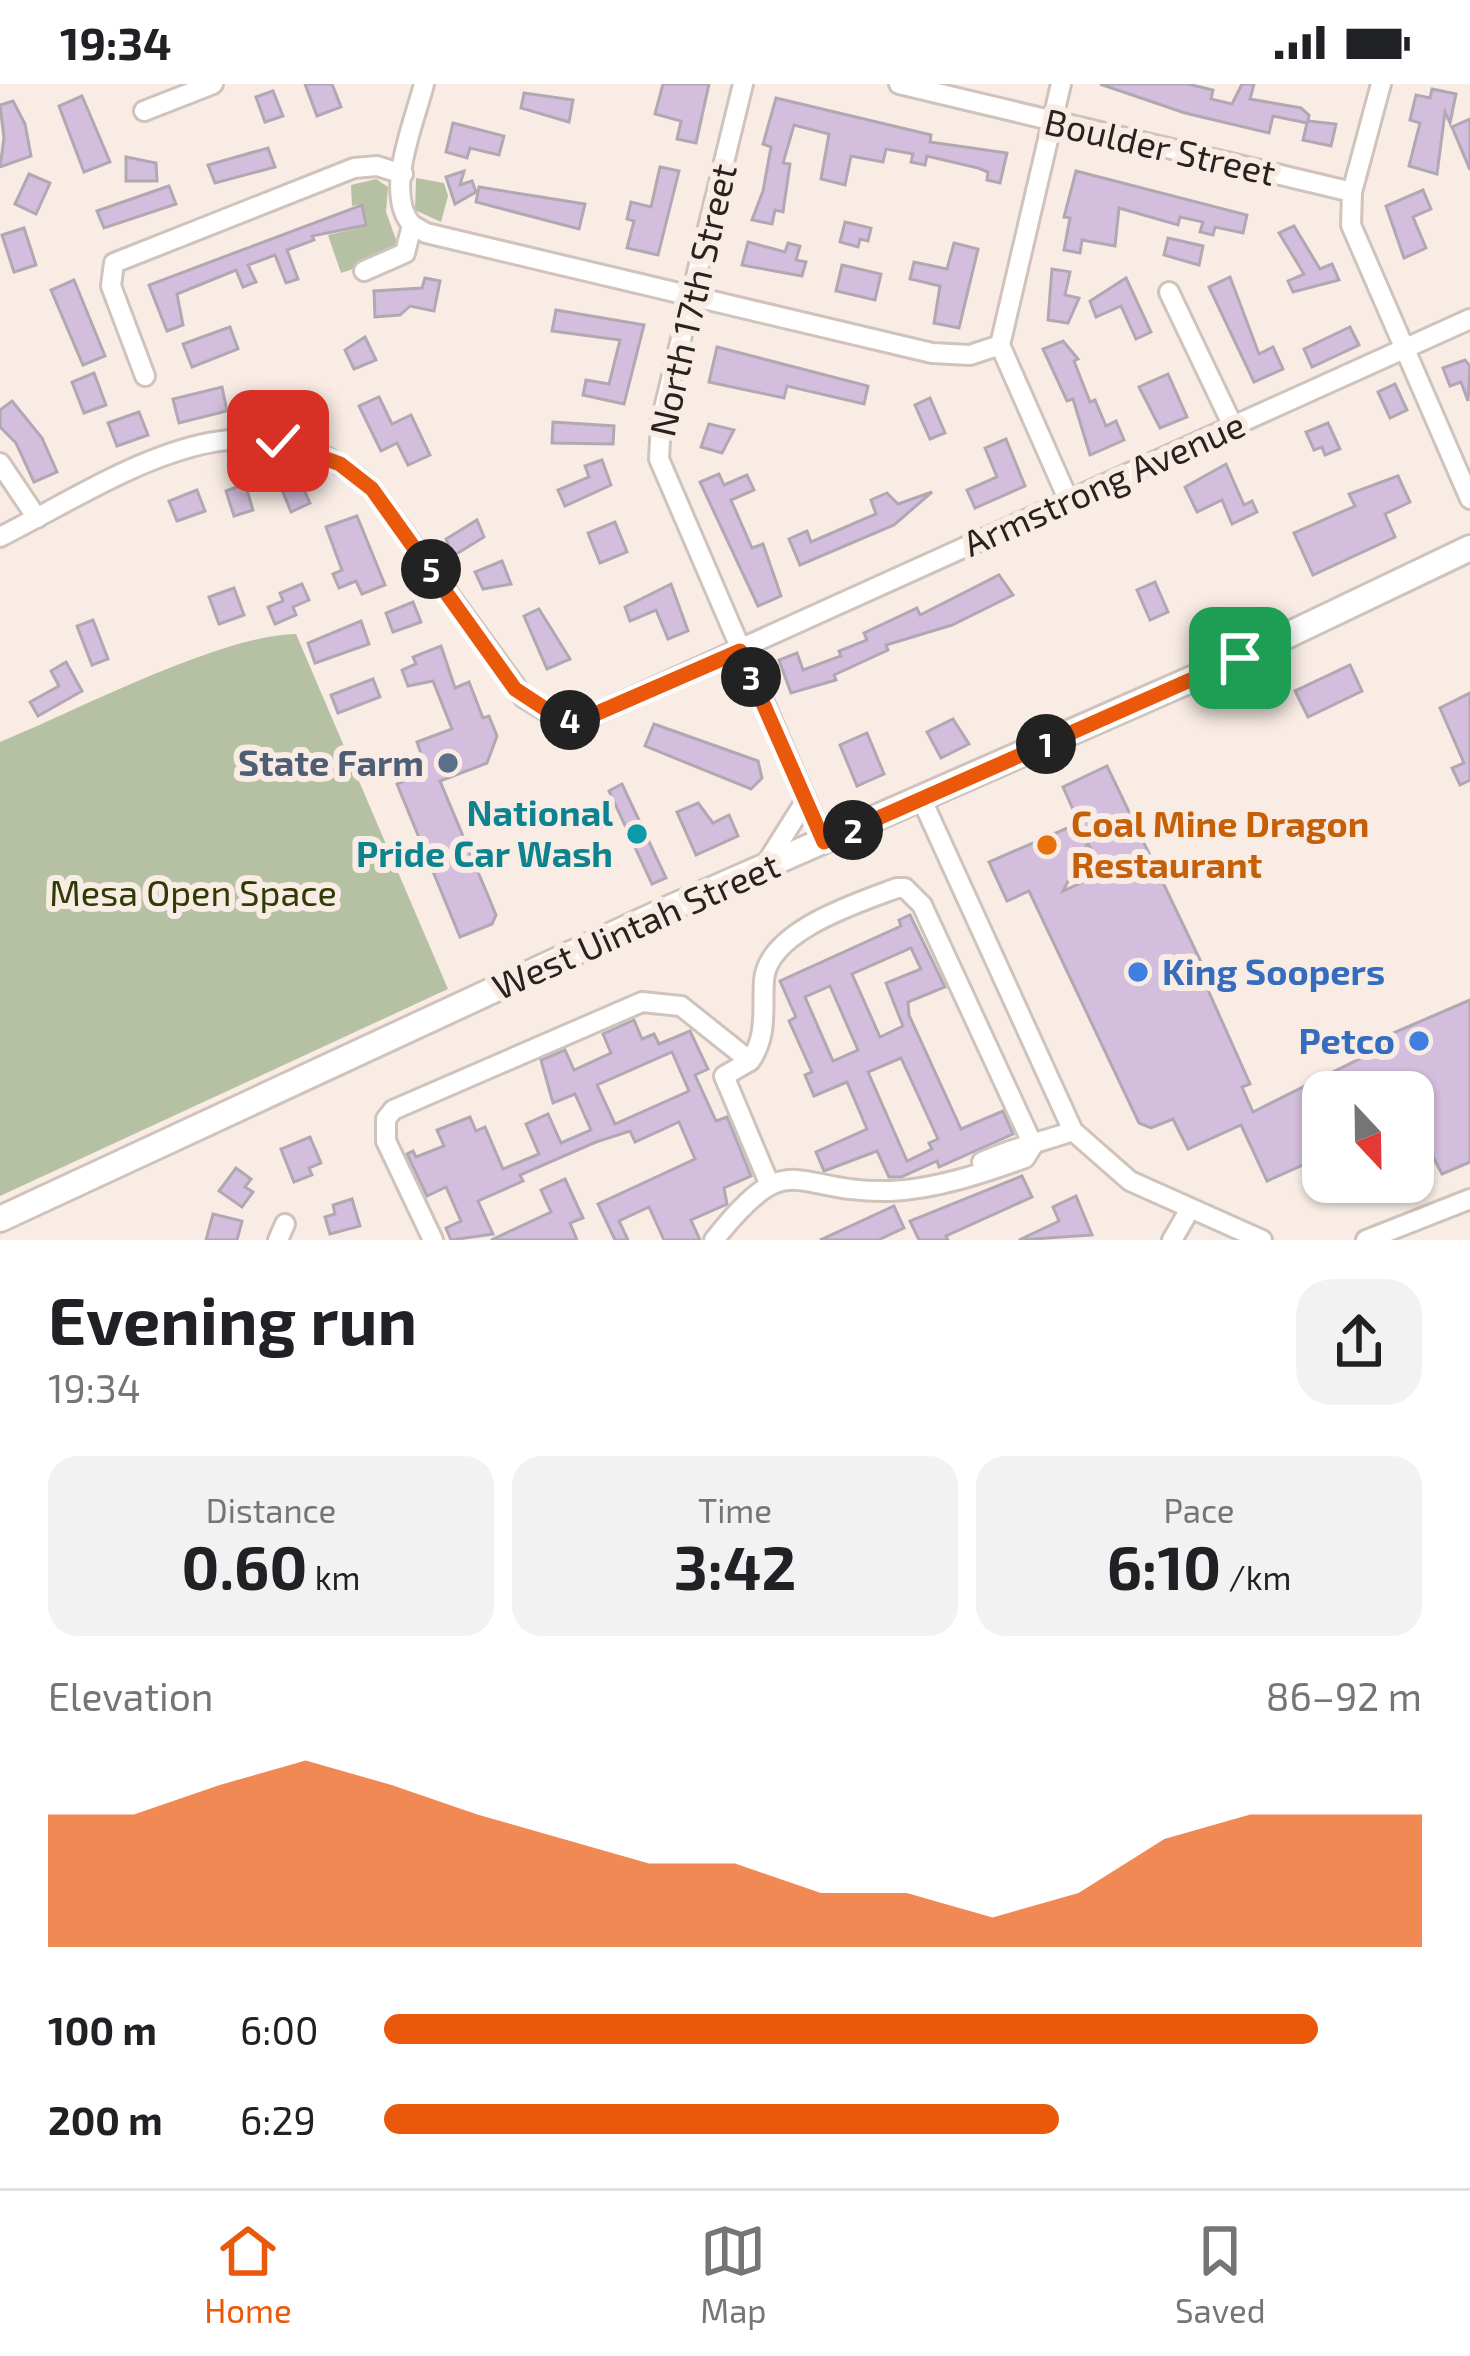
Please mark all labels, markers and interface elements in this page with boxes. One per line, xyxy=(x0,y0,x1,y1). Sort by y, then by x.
text: 19:34 xyxy=(60,15,172,69)
street label: Boulder Street xyxy=(1041,98,1280,193)
street label: North 17th Street xyxy=(639,159,744,440)
pin xyxy=(227,390,329,492)
street label: Armstrong Avenue xyxy=(956,401,1251,564)
icon: check xyxy=(245,408,311,474)
pin: 5 xyxy=(401,539,461,599)
text: 5 xyxy=(422,549,440,589)
pin xyxy=(1189,607,1291,709)
icon: arrive xyxy=(1207,625,1273,691)
pin: 3 xyxy=(721,647,781,707)
text: 3 xyxy=(742,657,760,697)
pin: 4 xyxy=(540,690,600,750)
text: 4 xyxy=(559,700,581,740)
pin: 1 xyxy=(1016,714,1076,774)
text: 1 xyxy=(1039,724,1053,764)
place label: State Farm xyxy=(238,740,424,783)
marker: State Farm xyxy=(435,750,461,776)
place label: National Pride Car Wash xyxy=(356,790,613,874)
pin: 2 xyxy=(823,800,883,860)
place label: Coal Mine Dragon Restaurant xyxy=(1071,801,1369,885)
text: 2 xyxy=(843,810,863,850)
marker: National Pride Car Wash xyxy=(624,821,650,847)
marker: Coal Mine Dragon Restaurant xyxy=(1034,832,1060,858)
street label: West Uintah Street xyxy=(485,842,785,1007)
park label: Mesa Open Space xyxy=(49,870,337,913)
place label: King Soopers xyxy=(1162,949,1385,992)
marker: King Soopers xyxy=(1125,959,1151,985)
place label: Petco xyxy=(1298,1018,1395,1061)
marker: Petco xyxy=(1406,1028,1432,1054)
north arrow xyxy=(1302,1071,1434,1203)
map controls xyxy=(1302,1071,1434,1203)
text: Evening run xyxy=(48,1279,417,1358)
button: share xyxy=(1296,1279,1422,1405)
text: 19:34 xyxy=(48,1364,141,1411)
text: Distance xyxy=(206,1490,336,1530)
text: Time xyxy=(698,1490,772,1530)
text: Pace xyxy=(1163,1490,1235,1530)
text: 0.60 xyxy=(182,1530,307,1602)
text: 3:42 xyxy=(674,1530,796,1602)
text: 6:10 xyxy=(1107,1530,1221,1602)
text: km xyxy=(307,1557,360,1597)
text: /km xyxy=(1221,1557,1291,1597)
text: Elevation xyxy=(48,1672,213,1719)
text: 86–92 m xyxy=(1266,1672,1422,1719)
text: 100 m xyxy=(48,2006,157,2053)
text: 6:00 xyxy=(240,2006,319,2053)
text: 200 m xyxy=(48,2096,163,2143)
text: 6:29 xyxy=(240,2096,316,2143)
tab: Home xyxy=(204,2218,292,2330)
tab: Map xyxy=(700,2218,767,2330)
tab: Saved xyxy=(1175,2218,1266,2330)

